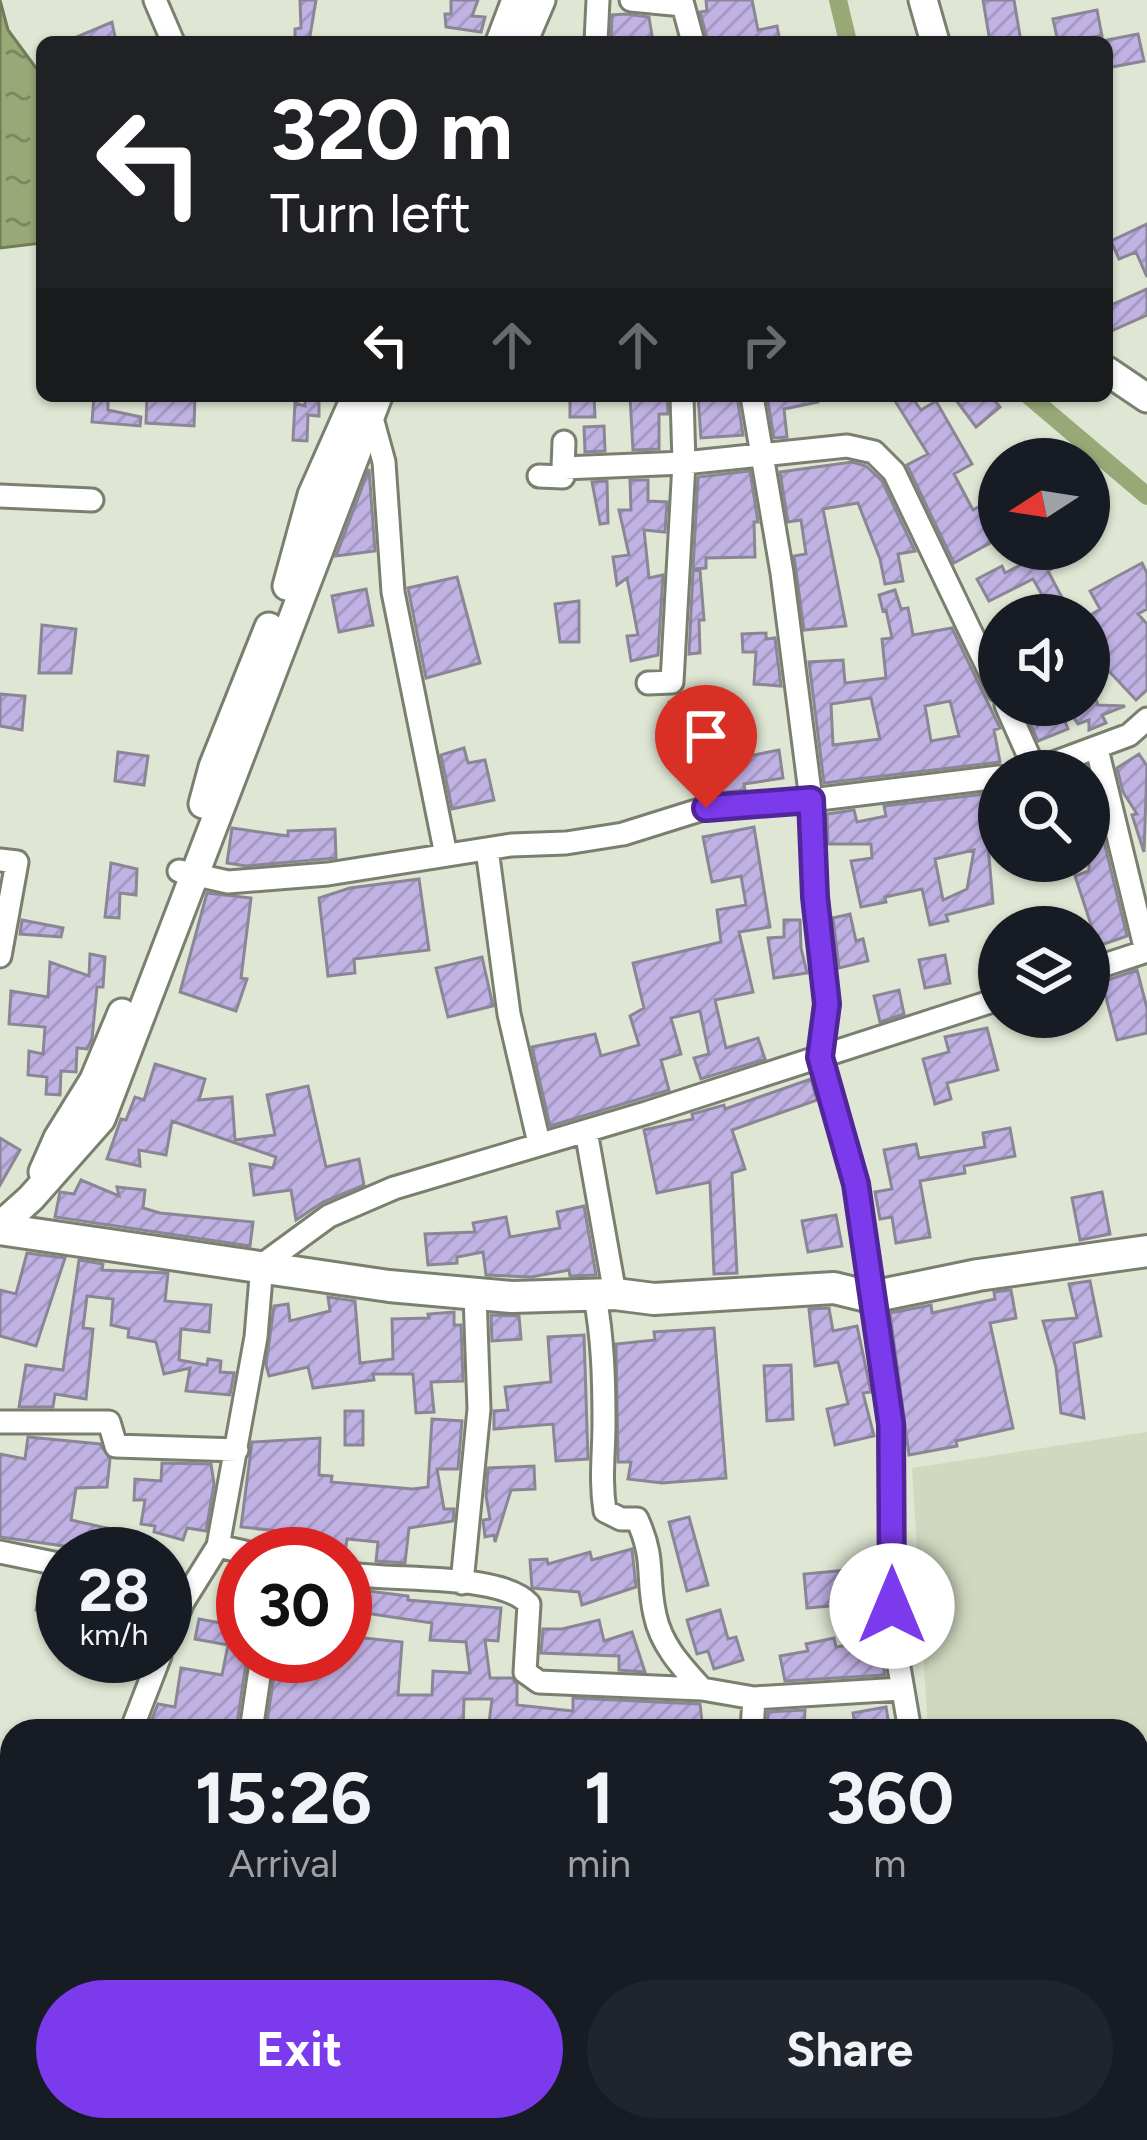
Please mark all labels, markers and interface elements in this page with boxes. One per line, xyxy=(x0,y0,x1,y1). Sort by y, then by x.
text: 320 m xyxy=(270,79,513,180)
icon: left xyxy=(72,84,228,240)
text: Turn left xyxy=(270,181,471,246)
icon: left xyxy=(353,312,419,378)
icon: ahead xyxy=(479,312,545,378)
icon: ahead xyxy=(605,312,671,378)
icon: right xyxy=(731,312,797,378)
north arrow xyxy=(978,438,1110,570)
map controls xyxy=(978,438,1110,1038)
button: sound xyxy=(978,594,1110,726)
pin xyxy=(655,685,757,808)
icon: arrive xyxy=(673,703,739,769)
button: search xyxy=(978,750,1110,882)
button: layers xyxy=(978,906,1110,1038)
speed limit sign: 30 xyxy=(216,1527,372,1683)
position arrow xyxy=(829,1543,955,1669)
text: 28 xyxy=(78,1554,150,1626)
text: km/h xyxy=(80,1616,148,1653)
text: 15:26 xyxy=(195,1755,372,1841)
text: 1 xyxy=(584,1755,614,1841)
text: 360 xyxy=(826,1755,954,1841)
text: Arrival xyxy=(228,1840,339,1887)
text: min xyxy=(567,1840,631,1887)
text: m xyxy=(873,1840,907,1887)
button: Exit xyxy=(36,1980,563,2118)
button: Share xyxy=(587,1980,1113,2118)

